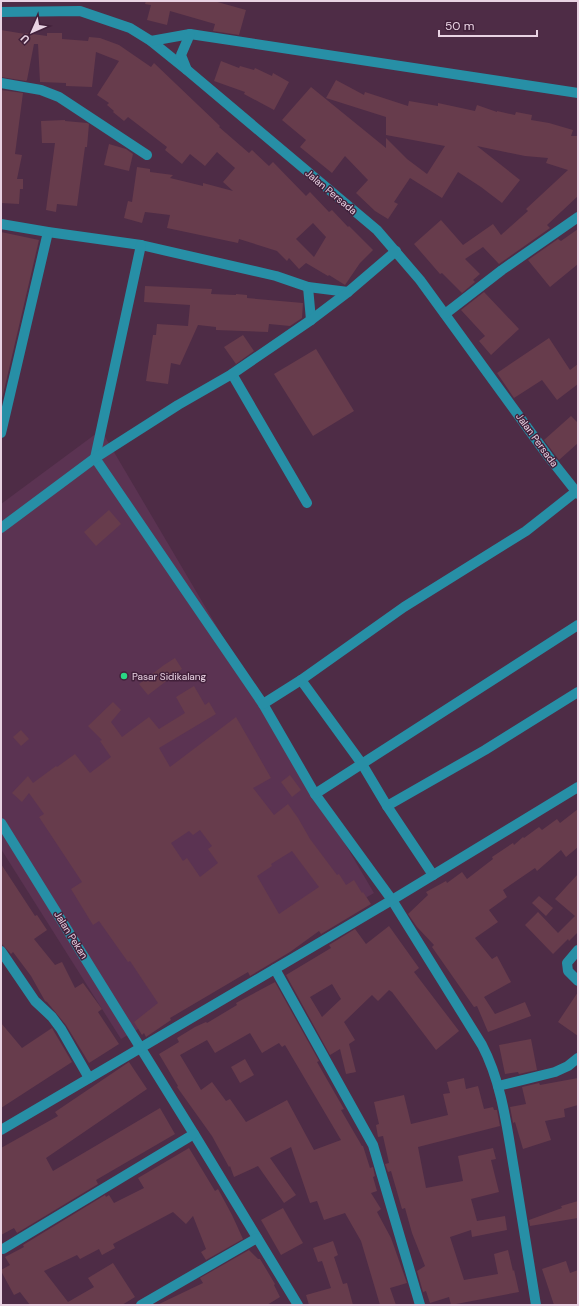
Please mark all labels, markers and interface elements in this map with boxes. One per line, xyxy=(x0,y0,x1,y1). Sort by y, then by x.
north arrow xyxy=(12,12,52,52)
scale bar xyxy=(439,12,537,38)
text: 50 m xyxy=(445,18,474,34)
text: U xyxy=(17,31,33,47)
street label: Jalan Persada xyxy=(302,167,360,217)
street label: Jalan Persada xyxy=(513,410,561,470)
place label: Pasar Sidikalang xyxy=(132,670,207,683)
marker: Pasar Sidikalang xyxy=(119,671,129,681)
street label: Jalan Pekan xyxy=(51,909,91,962)

